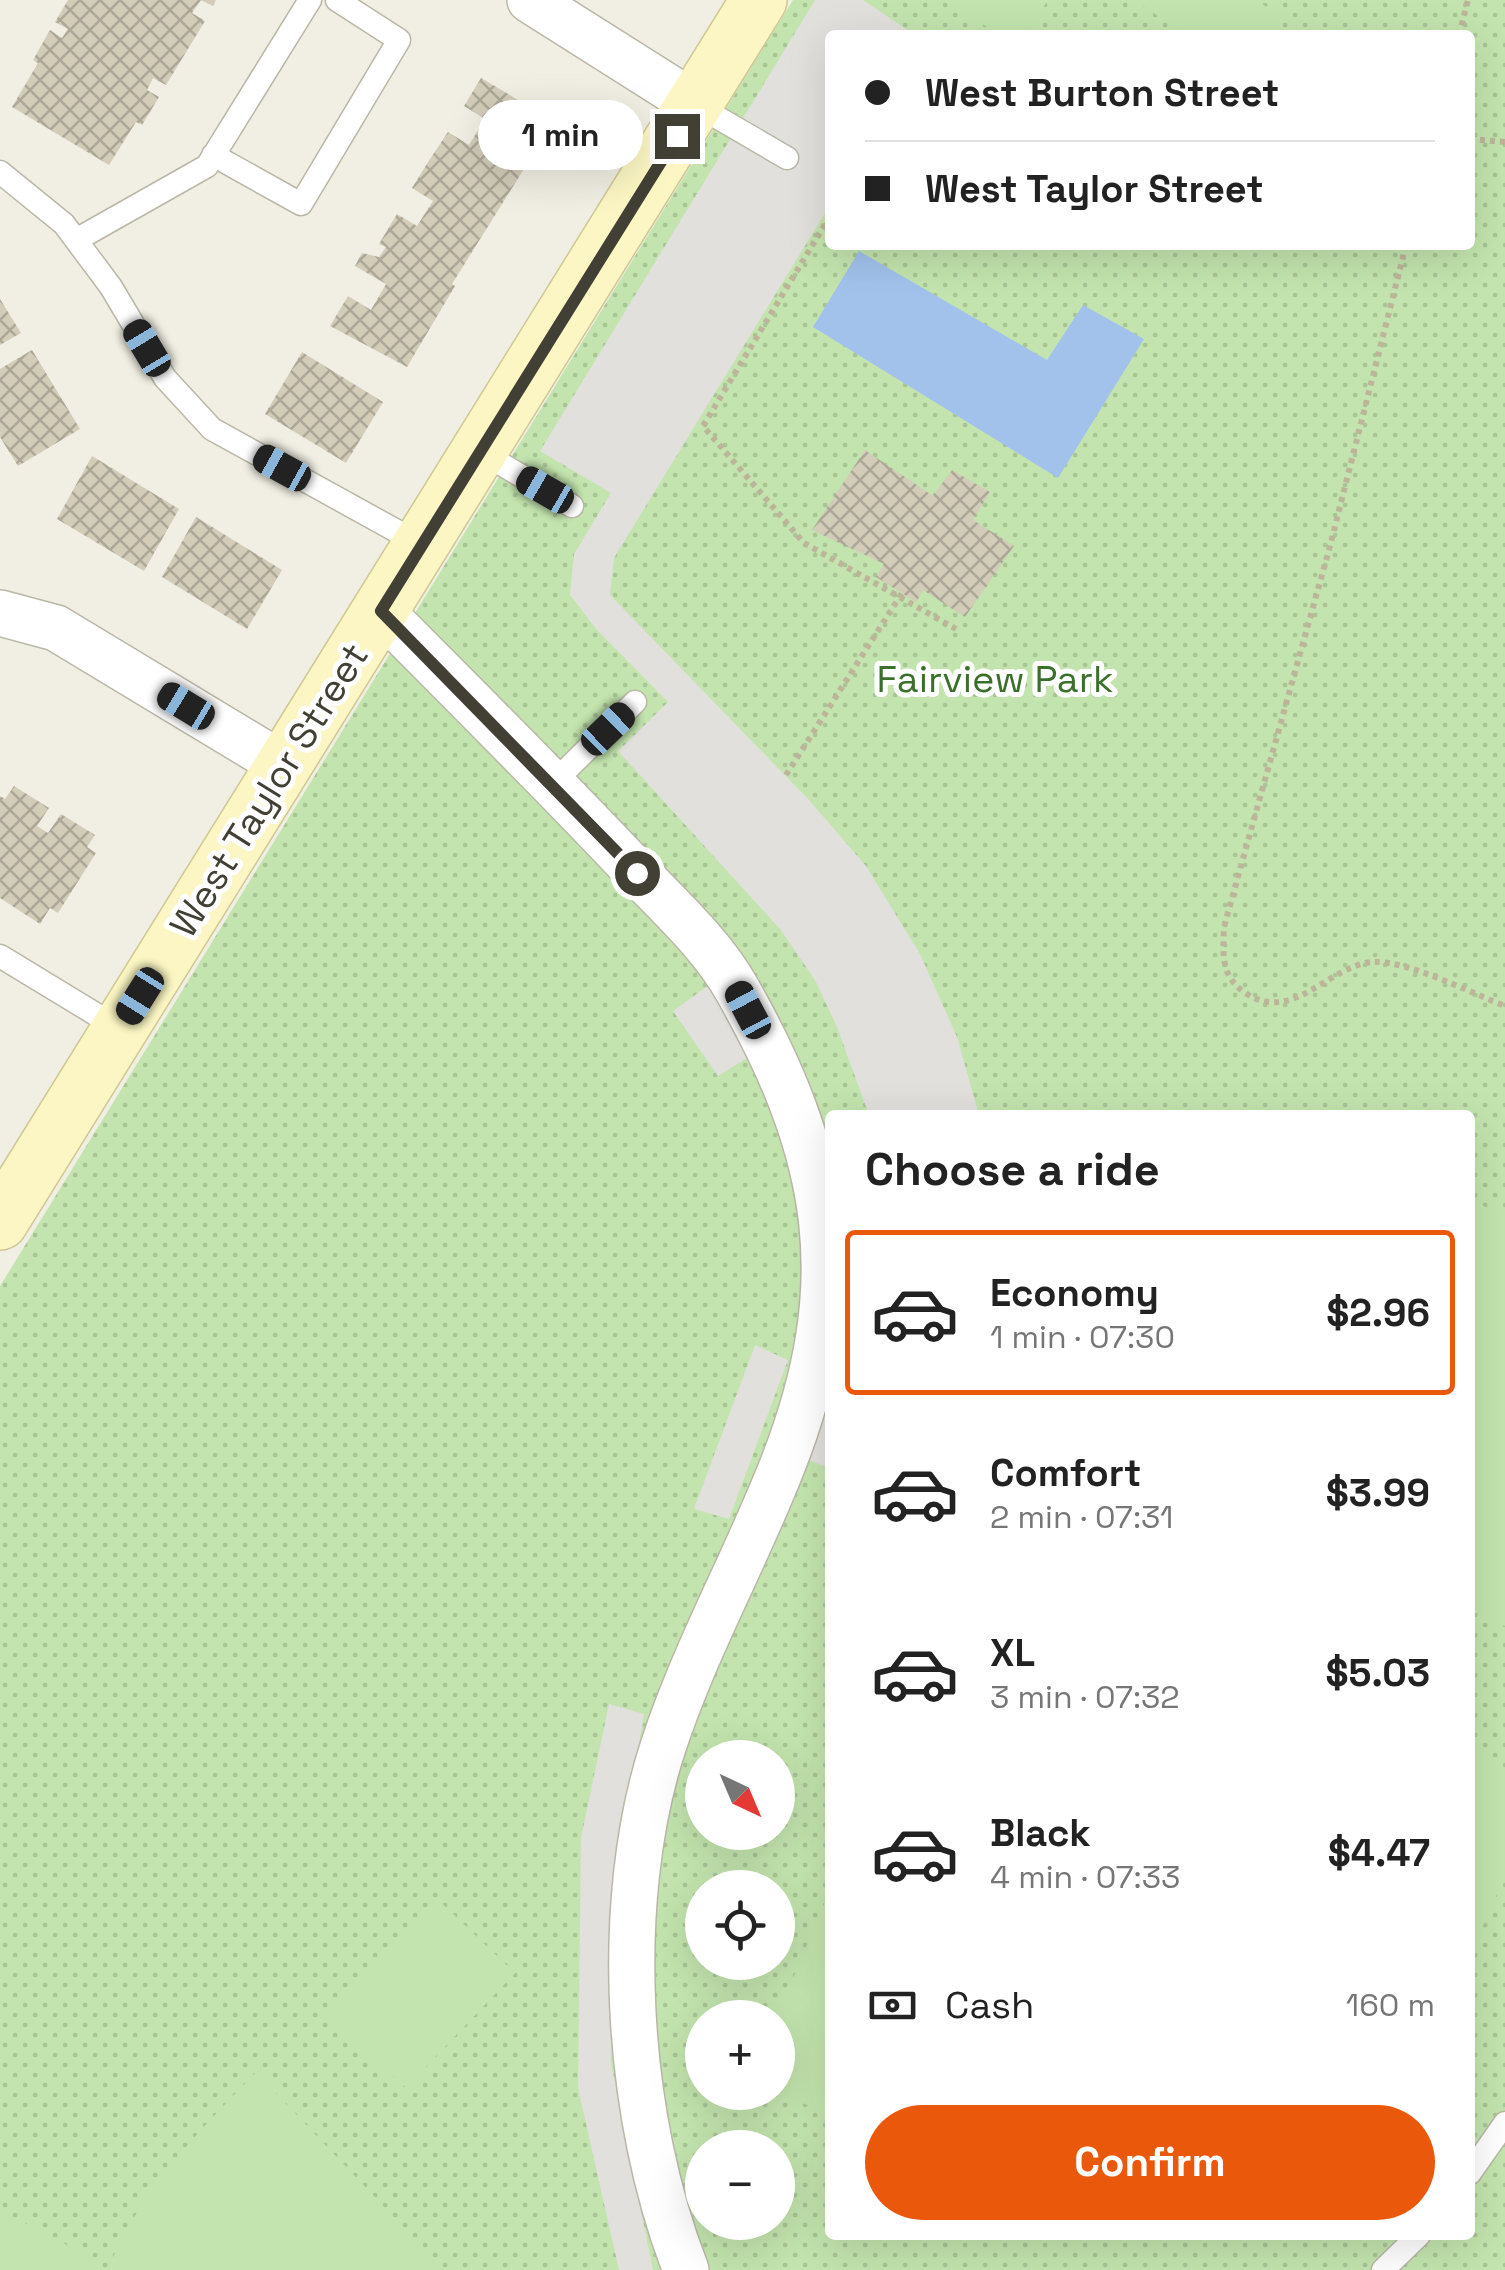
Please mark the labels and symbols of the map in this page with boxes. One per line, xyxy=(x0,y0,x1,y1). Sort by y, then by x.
callout: 1 min xyxy=(477,101,642,171)
route end xyxy=(655,114,700,159)
car xyxy=(119,315,175,381)
car xyxy=(248,440,316,496)
car xyxy=(512,462,578,518)
street label: West Taylor Street xyxy=(159,634,379,946)
park label: Fairview Park xyxy=(877,655,1113,703)
car xyxy=(153,678,219,734)
car xyxy=(576,697,640,761)
route start xyxy=(615,851,660,896)
car xyxy=(111,963,169,1029)
car xyxy=(721,976,775,1044)
north arrow xyxy=(685,1740,795,1850)

